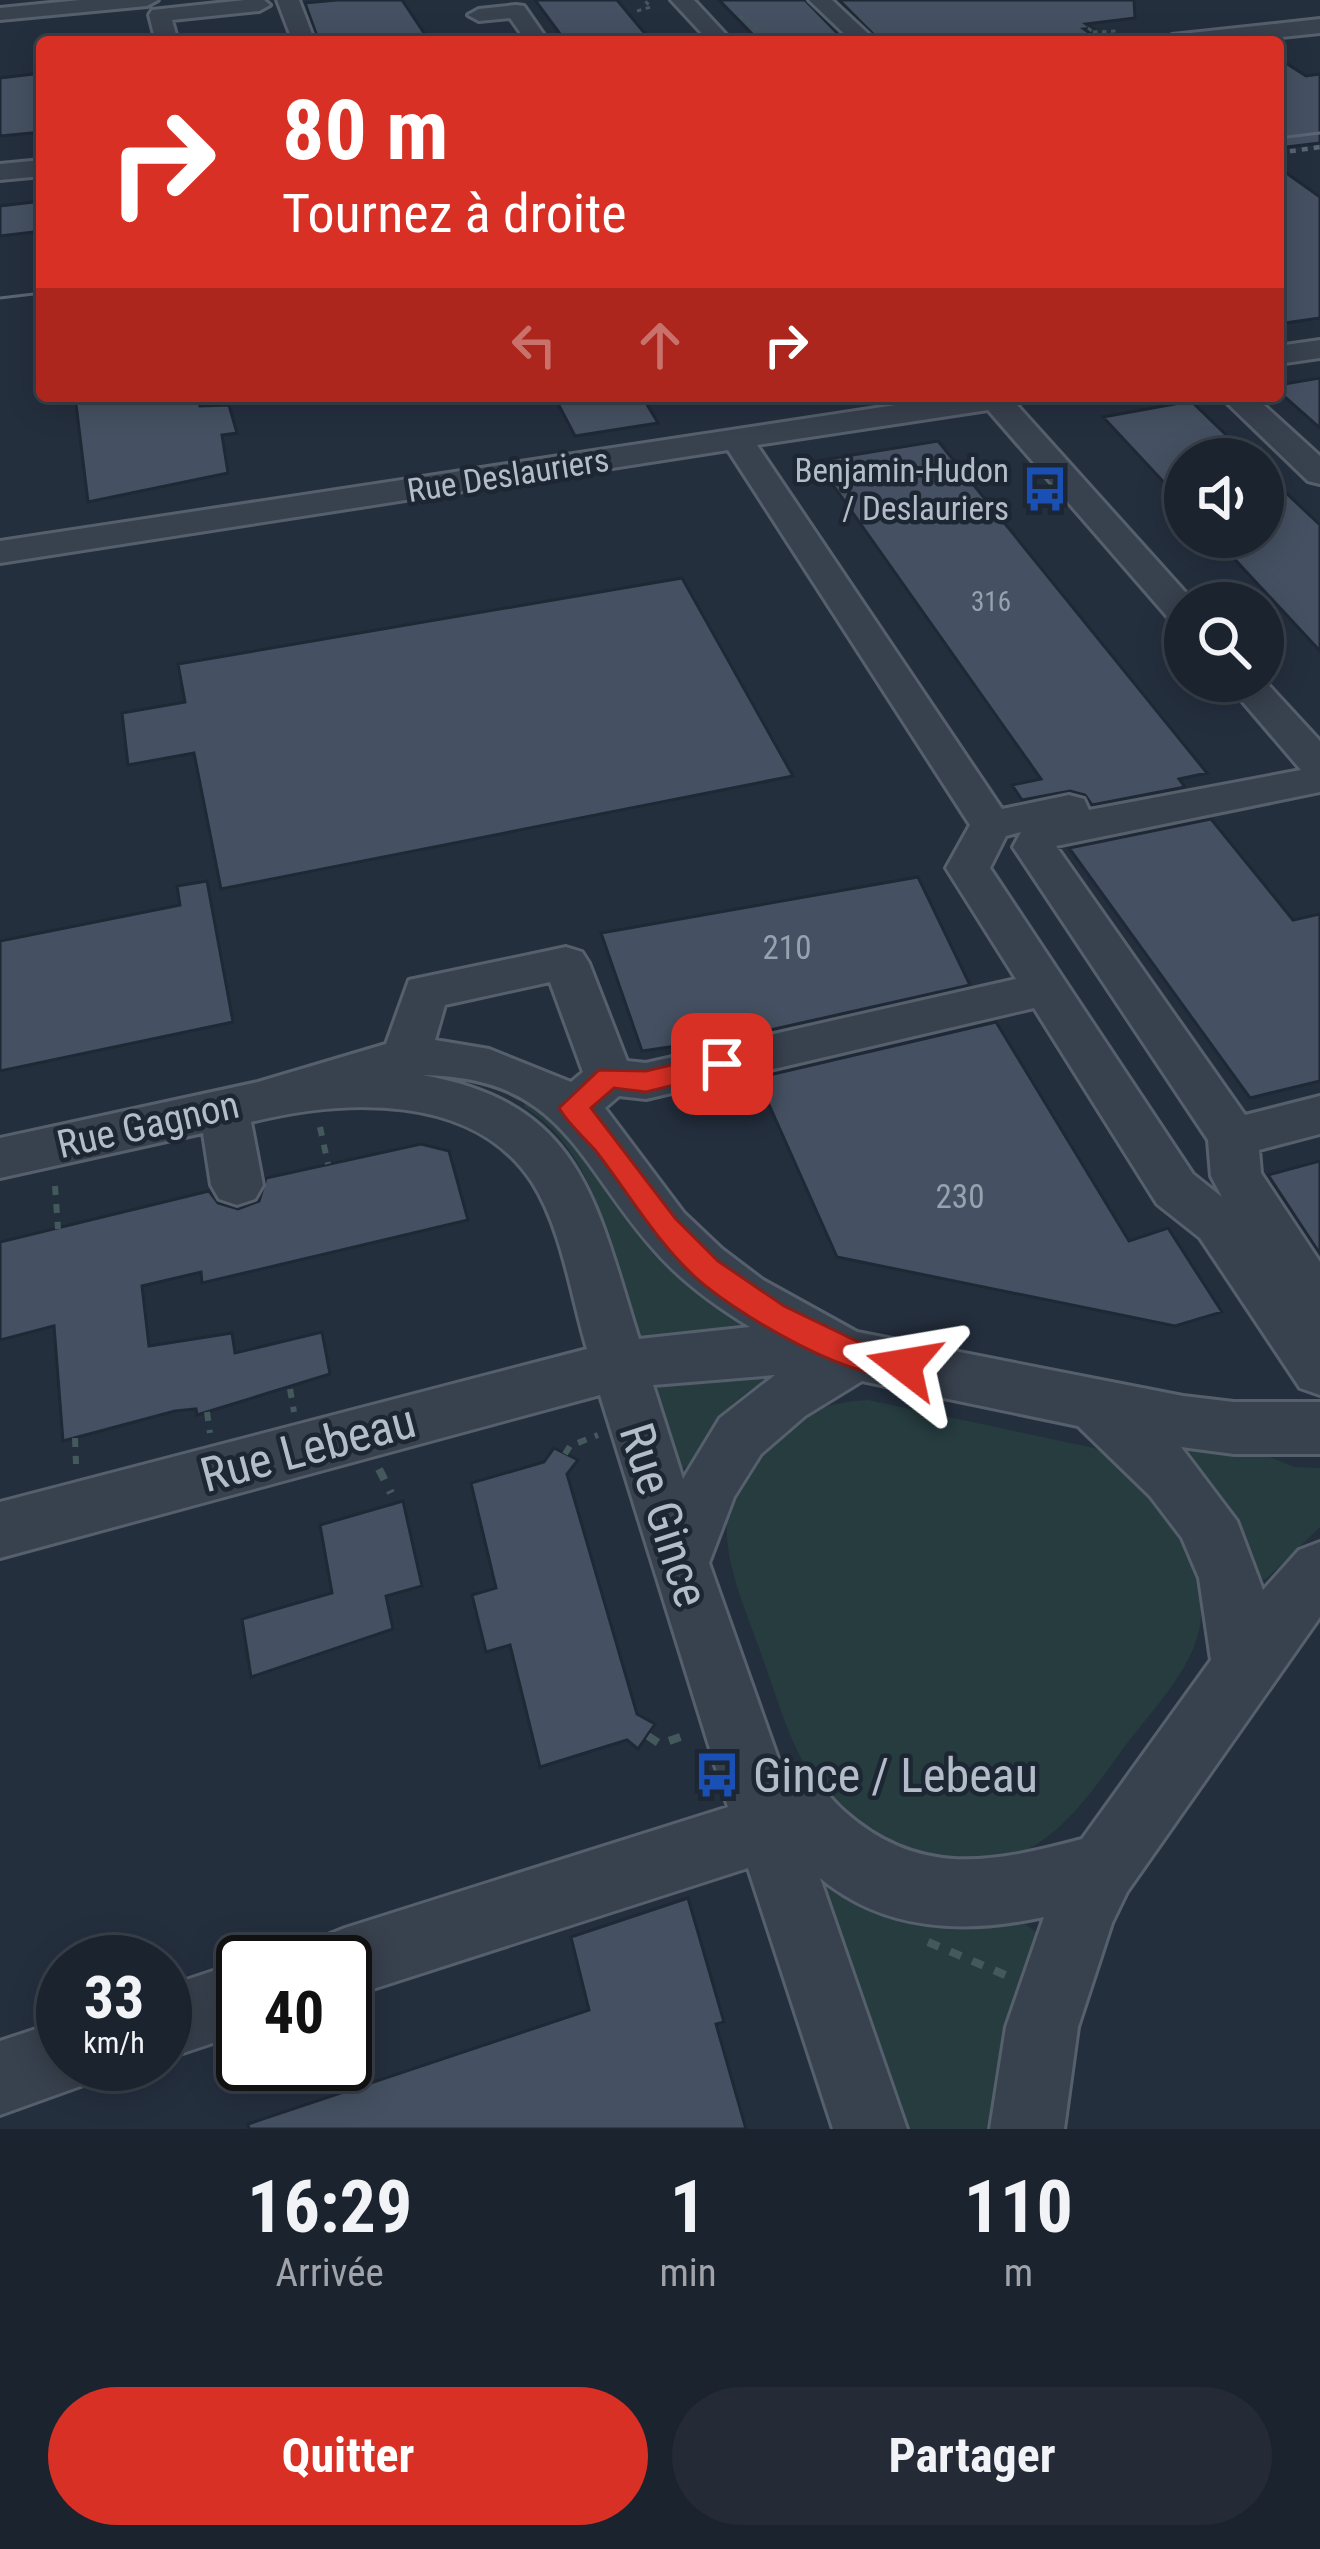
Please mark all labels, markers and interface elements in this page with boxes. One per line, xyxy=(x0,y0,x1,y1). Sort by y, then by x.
text: 80 m xyxy=(282,81,449,180)
icon: right xyxy=(84,84,240,240)
text: Tournez à droite xyxy=(282,182,627,245)
icon: left xyxy=(501,312,567,378)
icon: ahead xyxy=(627,312,693,378)
icon: right xyxy=(753,312,819,378)
map controls xyxy=(1164,438,1284,702)
button: sound xyxy=(1164,438,1284,558)
street label: Rue Deslauriers xyxy=(404,440,612,510)
place label: Benjamin-Hudon / Deslauriers xyxy=(794,451,1009,528)
bus stop icon: Benjamin-Hudon / Deslauriers xyxy=(1020,464,1070,514)
button: search xyxy=(1164,582,1284,702)
house number: 316 xyxy=(971,586,1011,618)
house number: 210 xyxy=(763,928,811,967)
pin xyxy=(671,1013,773,1115)
icon: arrive xyxy=(689,1031,755,1097)
street label: Rue Gagnon xyxy=(53,1082,243,1168)
house number: 230 xyxy=(936,1177,984,1216)
position arrow xyxy=(841,1302,967,1428)
street label: Rue Lebeau xyxy=(194,1392,422,1504)
street label: Rue Gince xyxy=(608,1416,720,1614)
place label: Gince / Lebeau xyxy=(753,1747,1038,1804)
bus stop icon: Gince / Lebeau xyxy=(692,1750,742,1800)
speed limit sign: 40 xyxy=(216,1935,372,2091)
text: 33 xyxy=(84,1962,144,2033)
text: km/h xyxy=(83,2025,145,2060)
text: 16:29 xyxy=(247,2165,412,2250)
text: 1 xyxy=(670,2165,706,2250)
text: 110 xyxy=(964,2165,1073,2250)
text: Arrivée xyxy=(276,2250,384,2296)
text: min xyxy=(659,2250,717,2296)
text: m xyxy=(1004,2250,1033,2296)
button: Quitter xyxy=(48,2387,648,2525)
button: Partager xyxy=(672,2387,1272,2525)

